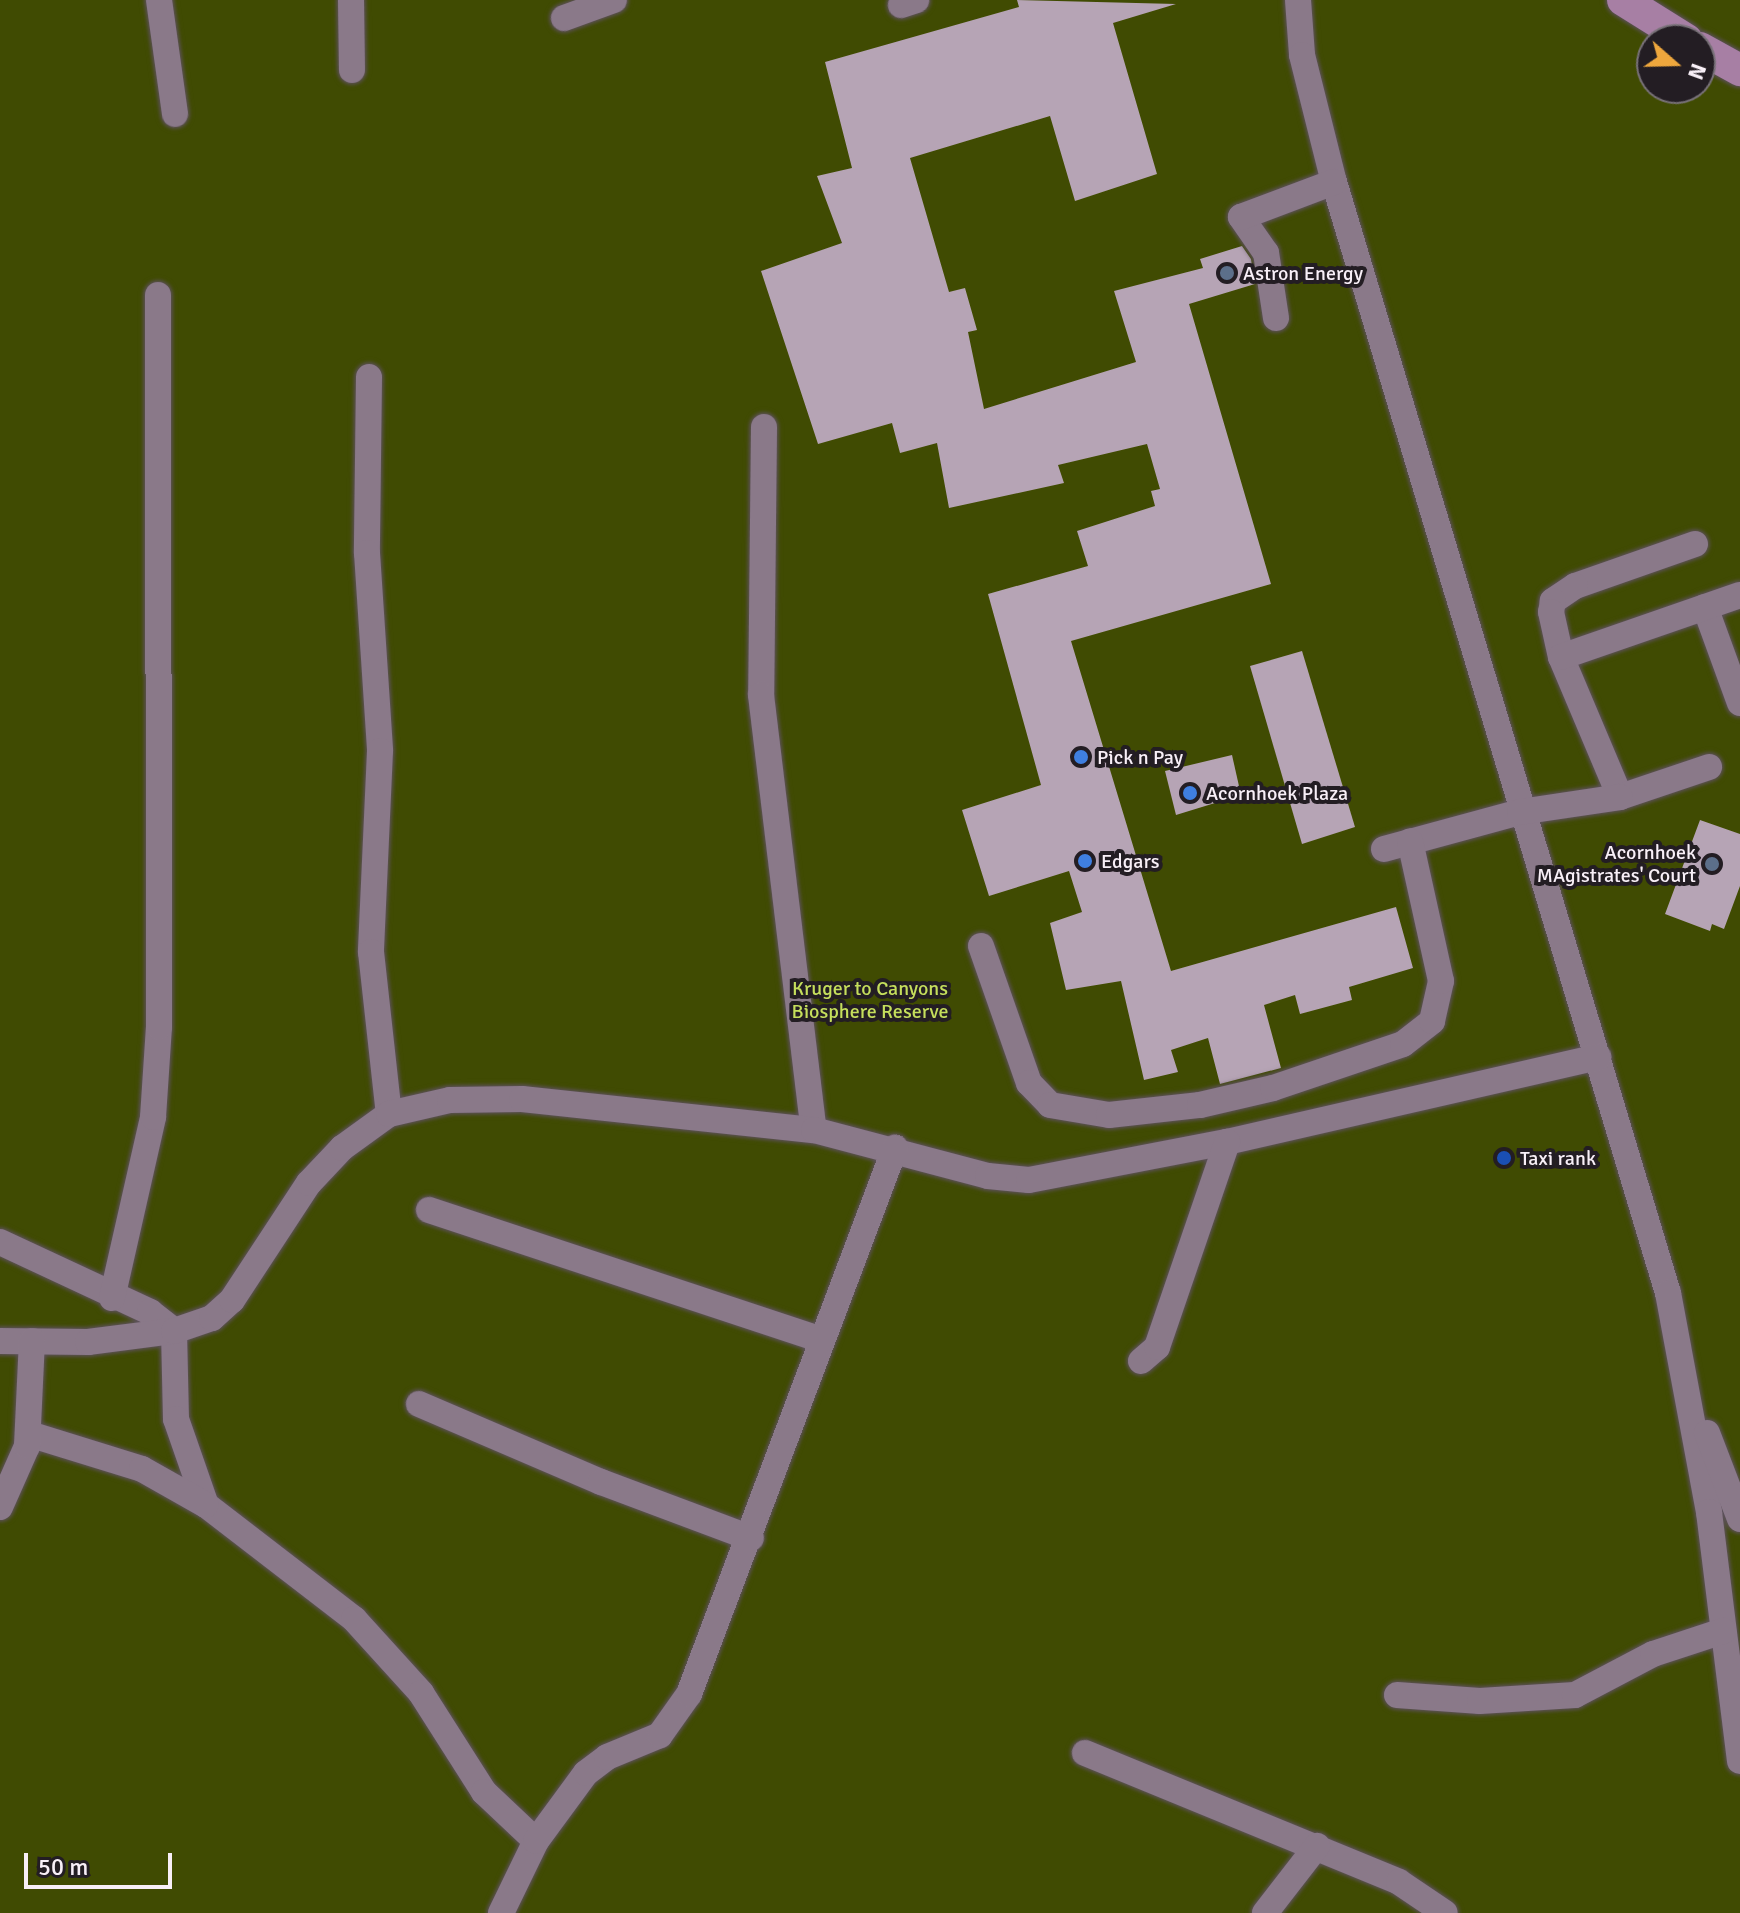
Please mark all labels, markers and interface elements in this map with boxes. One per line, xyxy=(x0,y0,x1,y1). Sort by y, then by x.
north arrow xyxy=(1636,24,1716,104)
text: N xyxy=(1682,60,1712,84)
place label: Astron Energy xyxy=(1243,261,1363,285)
marker: Astron Energy xyxy=(1218,264,1236,282)
place label: Pick n Pay xyxy=(1097,745,1183,769)
marker: Pick n Pay xyxy=(1072,748,1090,766)
place label: Acornhoek Plaza xyxy=(1206,781,1348,805)
marker: Acornhoek Plaza xyxy=(1181,784,1199,802)
place label: Acornhoek MAgistrates' Court xyxy=(1537,840,1696,887)
place label: Edgars xyxy=(1101,849,1160,873)
marker: Edgars xyxy=(1076,852,1094,870)
marker: Acornhoek MAgistrates' Court xyxy=(1703,855,1721,873)
park label: Kruger to Canyons Biosphere Reserve xyxy=(792,977,948,1024)
place label: Taxi rank xyxy=(1520,1146,1596,1170)
marker: Taxi rank xyxy=(1495,1149,1513,1167)
scale bar xyxy=(28,1837,176,1887)
text: 50 m xyxy=(38,1852,88,1882)

